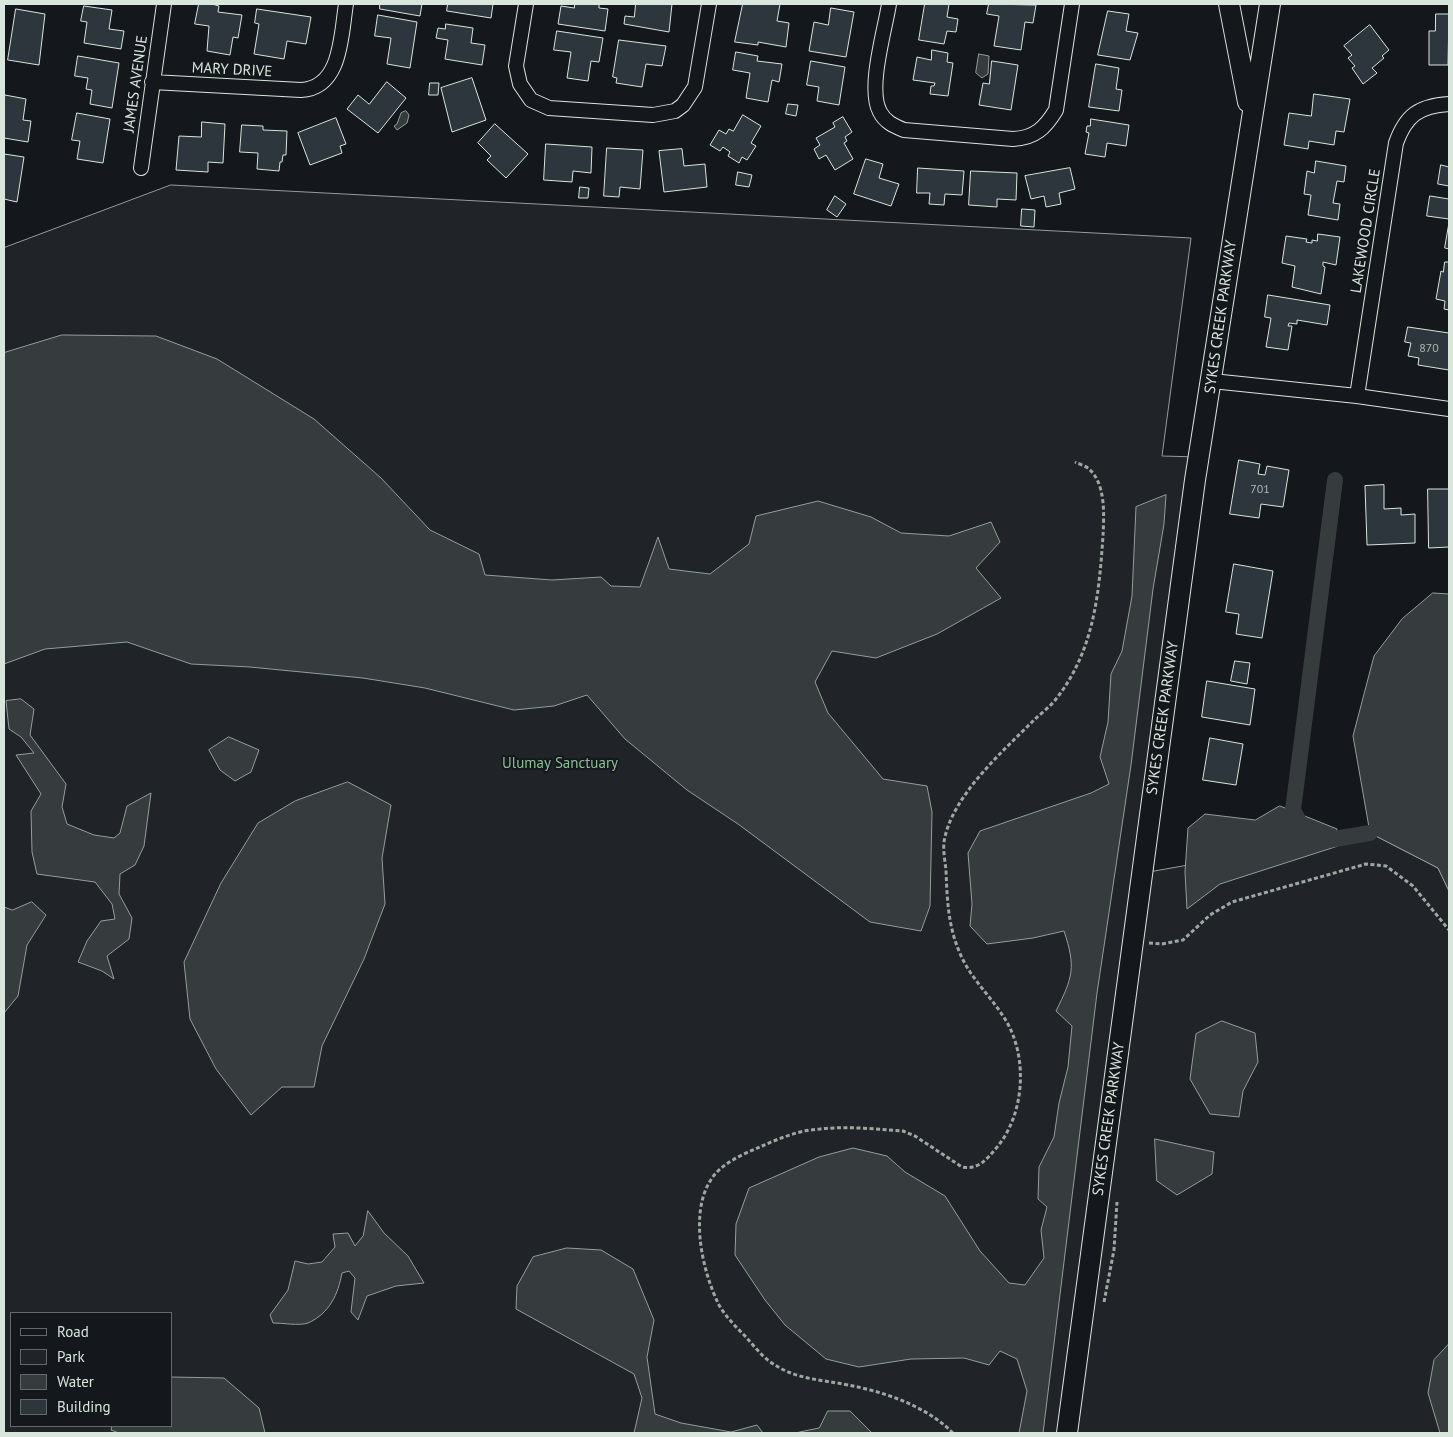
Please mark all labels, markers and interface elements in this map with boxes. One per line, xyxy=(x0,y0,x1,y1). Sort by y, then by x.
street label: JAMES AVENUE xyxy=(120,34,152,134)
street label: MARY DRIVE xyxy=(191,59,273,81)
street label: LAKEWOOD CIRCLE xyxy=(1347,167,1385,295)
street label: SYKES CREEK PARKWAY xyxy=(1201,239,1241,395)
house number: 870 xyxy=(1419,342,1439,356)
house number: 701 xyxy=(1250,483,1270,497)
street label: SYKES CREEK PARKWAY xyxy=(1143,640,1183,796)
park label: Ulumay Sanctuary xyxy=(502,755,618,773)
street label: SYKES CREEK PARKWAY xyxy=(1089,1041,1129,1197)
legend xyxy=(10,1312,172,1427)
text: Road xyxy=(57,1322,89,1341)
text: Park xyxy=(57,1347,85,1366)
text: Water xyxy=(57,1372,94,1391)
text: Building xyxy=(57,1397,111,1416)

